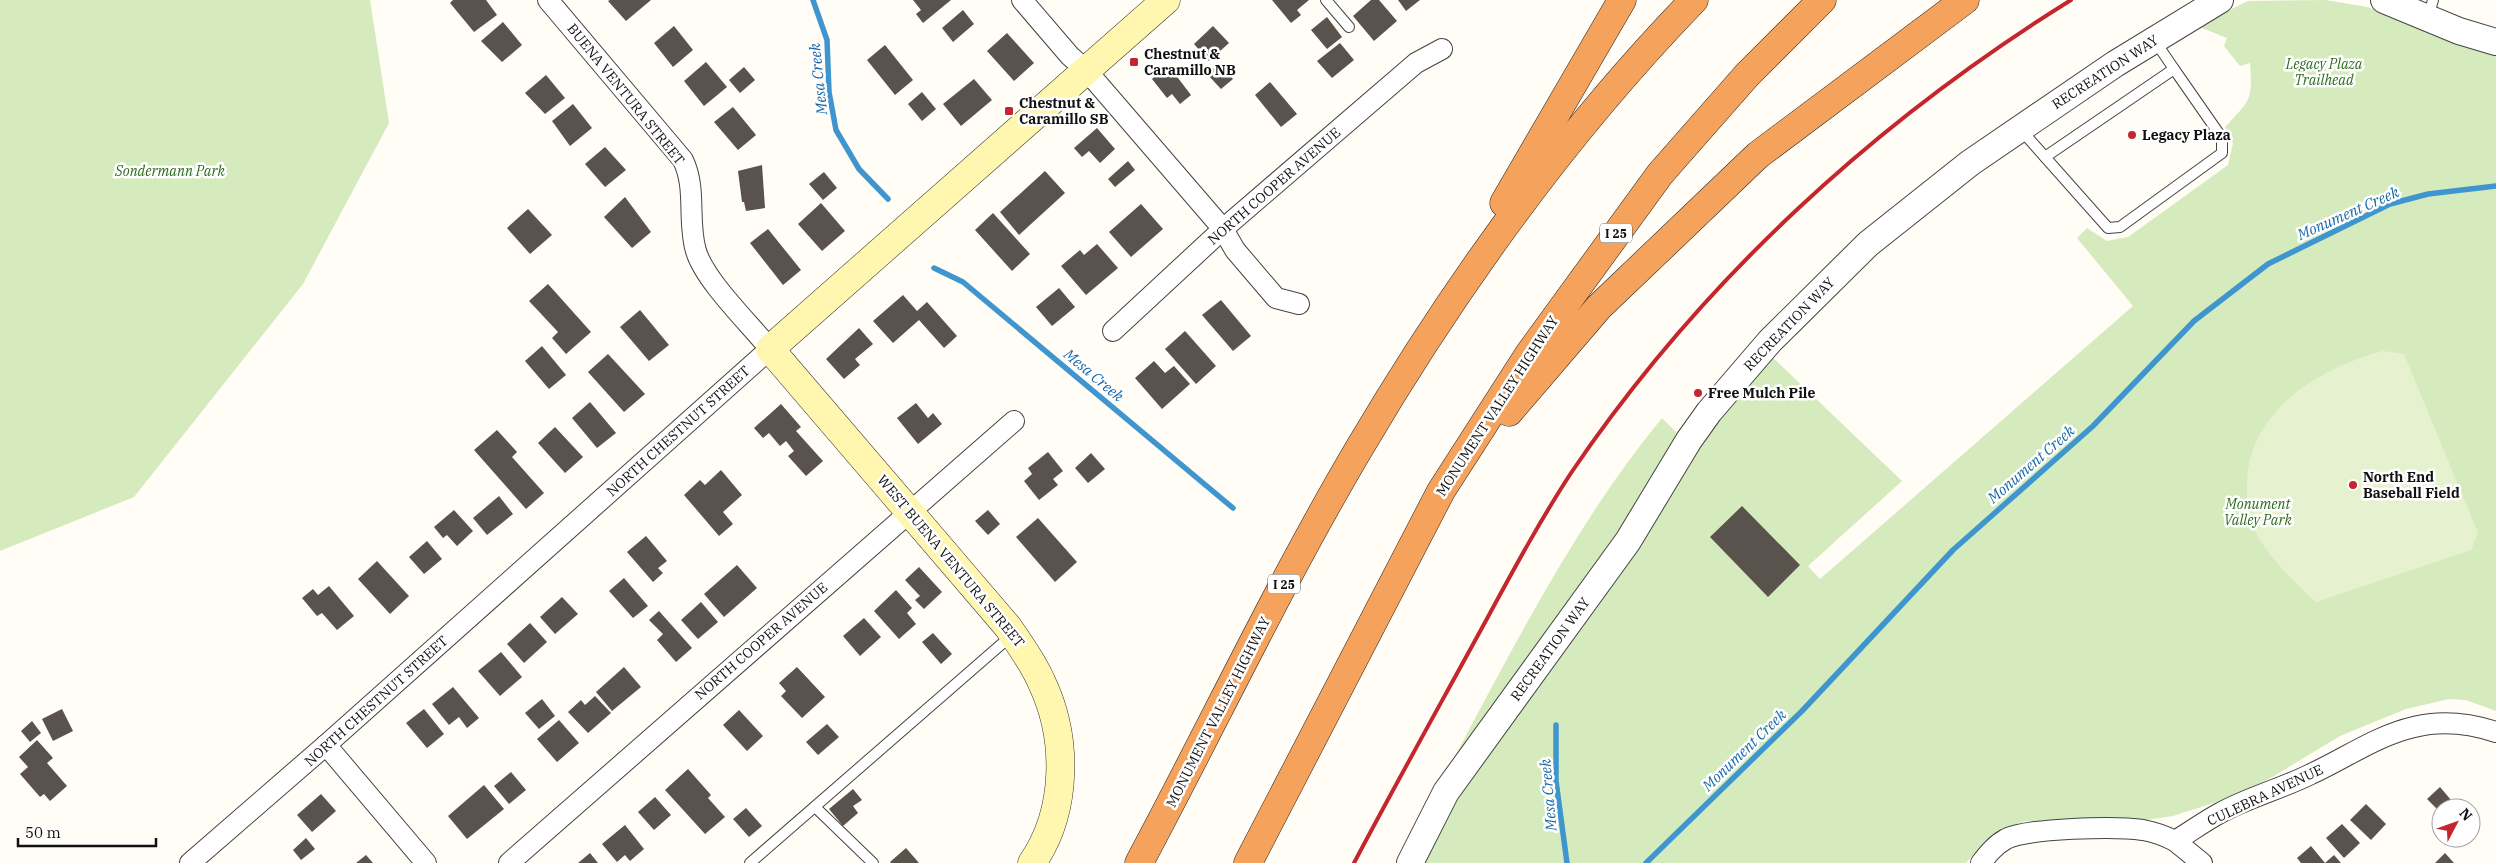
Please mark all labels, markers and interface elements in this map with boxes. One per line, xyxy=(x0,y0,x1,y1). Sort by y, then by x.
street label: BUENA VENTURA STREET xyxy=(563,20,689,168)
street label: RECREATION WAY xyxy=(2048,31,2162,113)
water label: Mesa Creek xyxy=(805,42,831,117)
place label: Chestnut & Caramillo NB xyxy=(1144,45,1236,79)
park label: Legacy Plaza Trailhead xyxy=(2285,55,2363,89)
marker: Chestnut & Caramillo NB xyxy=(1128,56,1140,68)
place label: Chestnut & Caramillo SB xyxy=(1019,94,1109,128)
marker: Chestnut & Caramillo SB xyxy=(1003,105,1015,117)
street label: NORTH COOPER AVENUE xyxy=(1204,123,1344,249)
place label: Legacy Plaza xyxy=(2142,126,2231,144)
marker: Legacy Plaza xyxy=(2126,129,2138,141)
park label: Sondermann Park xyxy=(114,162,226,180)
water label: Monument Creek xyxy=(2293,182,2402,244)
road number: I 25 xyxy=(1600,224,1632,242)
street label: RECREATION WAY xyxy=(1740,273,1838,375)
street label: MONUMENT VALLEY HIGHWAY xyxy=(1432,312,1562,499)
water label: Mesa Creek xyxy=(1060,344,1128,405)
street label: NORTH CHESTNUT STREET xyxy=(603,362,753,500)
place label: Free Mulch Pile xyxy=(1708,384,1815,402)
marker: Free Mulch Pile xyxy=(1692,387,1704,399)
water label: Monument Creek xyxy=(1983,421,2079,508)
place label: North End Baseball Field xyxy=(2363,468,2460,502)
street label: WEST BUENA VENTURA STREET xyxy=(873,471,1029,651)
marker: North End Baseball Field xyxy=(2347,479,2359,491)
park label: Monument Valley Park xyxy=(2224,495,2293,529)
road number: I 25 xyxy=(1268,574,1300,594)
street label: NORTH COOPER AVENUE xyxy=(691,578,831,704)
street label: RECREATION WAY xyxy=(1506,594,1594,704)
street label: MONUMENT VALLEY HIGHWAY xyxy=(1162,614,1274,810)
street label: NORTH CHESTNUT STREET xyxy=(301,632,451,770)
water label: Monument Creek xyxy=(1697,705,1790,795)
water label: Mesa Creek xyxy=(1535,758,1561,833)
street label: CULEBRA AVENUE xyxy=(2204,760,2326,830)
north arrow xyxy=(2431,798,2481,848)
text: N xyxy=(2455,804,2476,825)
scale bar xyxy=(18,816,155,848)
text: 50 m xyxy=(25,823,61,842)

